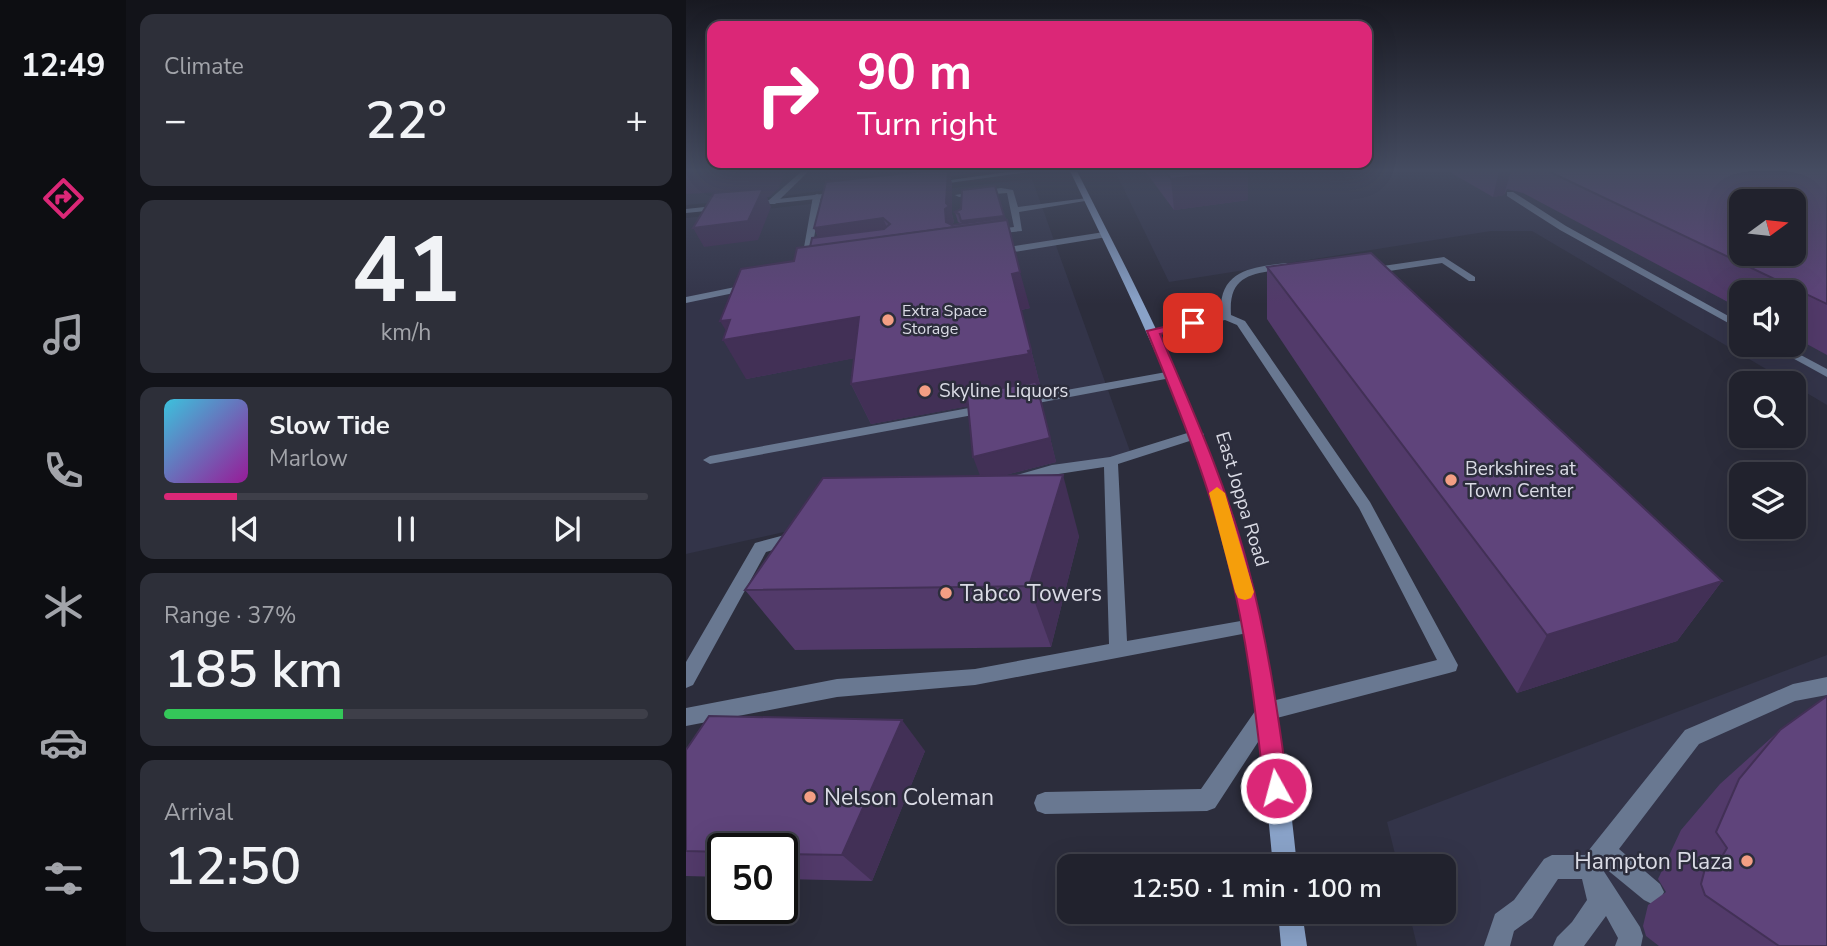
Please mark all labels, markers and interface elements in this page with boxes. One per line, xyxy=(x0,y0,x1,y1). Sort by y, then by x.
text: 90 m xyxy=(857,39,972,106)
text: 12:49 xyxy=(21,44,105,87)
icon: right xyxy=(742,49,833,140)
text: Climate xyxy=(164,51,244,82)
text: 22° xyxy=(365,85,447,156)
text: − xyxy=(164,95,187,146)
text: + xyxy=(625,95,648,146)
text: Turn right xyxy=(857,103,997,146)
icon: directions xyxy=(39,174,88,223)
north arrow xyxy=(1729,189,1806,266)
map controls xyxy=(1729,189,1806,539)
text: 41 xyxy=(351,209,461,333)
button: sound xyxy=(1729,280,1806,357)
pin xyxy=(1163,293,1223,353)
place label: Extra Space Storage xyxy=(902,300,987,340)
icon: arrive xyxy=(1174,304,1212,342)
icon: music xyxy=(39,310,88,359)
marker: Extra Space Storage xyxy=(880,312,896,328)
text: km/h xyxy=(381,317,431,348)
button: search xyxy=(1729,371,1806,448)
place label: Skyline Liquors xyxy=(939,378,1068,404)
marker: Skyline Liquors xyxy=(917,383,933,399)
text: Slow Tide xyxy=(269,408,390,443)
street label: East Joppa Road xyxy=(1209,428,1275,570)
text: Marlow xyxy=(269,443,348,474)
icon: phone xyxy=(39,446,88,495)
place label: Berkshires at Town Center xyxy=(1465,456,1576,504)
button: layers xyxy=(1729,462,1806,539)
marker: Berkshires at Town Center xyxy=(1443,472,1459,488)
icon: previous xyxy=(226,510,264,548)
icon: pause xyxy=(387,510,425,548)
icon: next xyxy=(548,510,586,548)
place label: Tabco Towers xyxy=(960,578,1102,609)
icon: climate xyxy=(39,582,88,631)
marker: Tabco Towers xyxy=(938,585,954,601)
text: Range · 37% xyxy=(164,600,296,631)
text: 185 km xyxy=(164,634,343,705)
icon: car xyxy=(39,718,88,767)
position arrow xyxy=(1239,751,1313,825)
place label: Nelson Coleman xyxy=(824,782,994,813)
marker: Nelson Coleman xyxy=(802,789,818,805)
text: Arrival xyxy=(164,797,233,828)
text: 12:50 xyxy=(164,831,301,902)
speed limit sign: 50 xyxy=(707,833,798,924)
place label: Hampton Plaza xyxy=(1574,846,1733,877)
marker: Hampton Plaza xyxy=(1739,853,1755,869)
icon: filters xyxy=(39,854,88,903)
text: 12:50 · 1 min · 100 m xyxy=(1131,871,1382,906)

